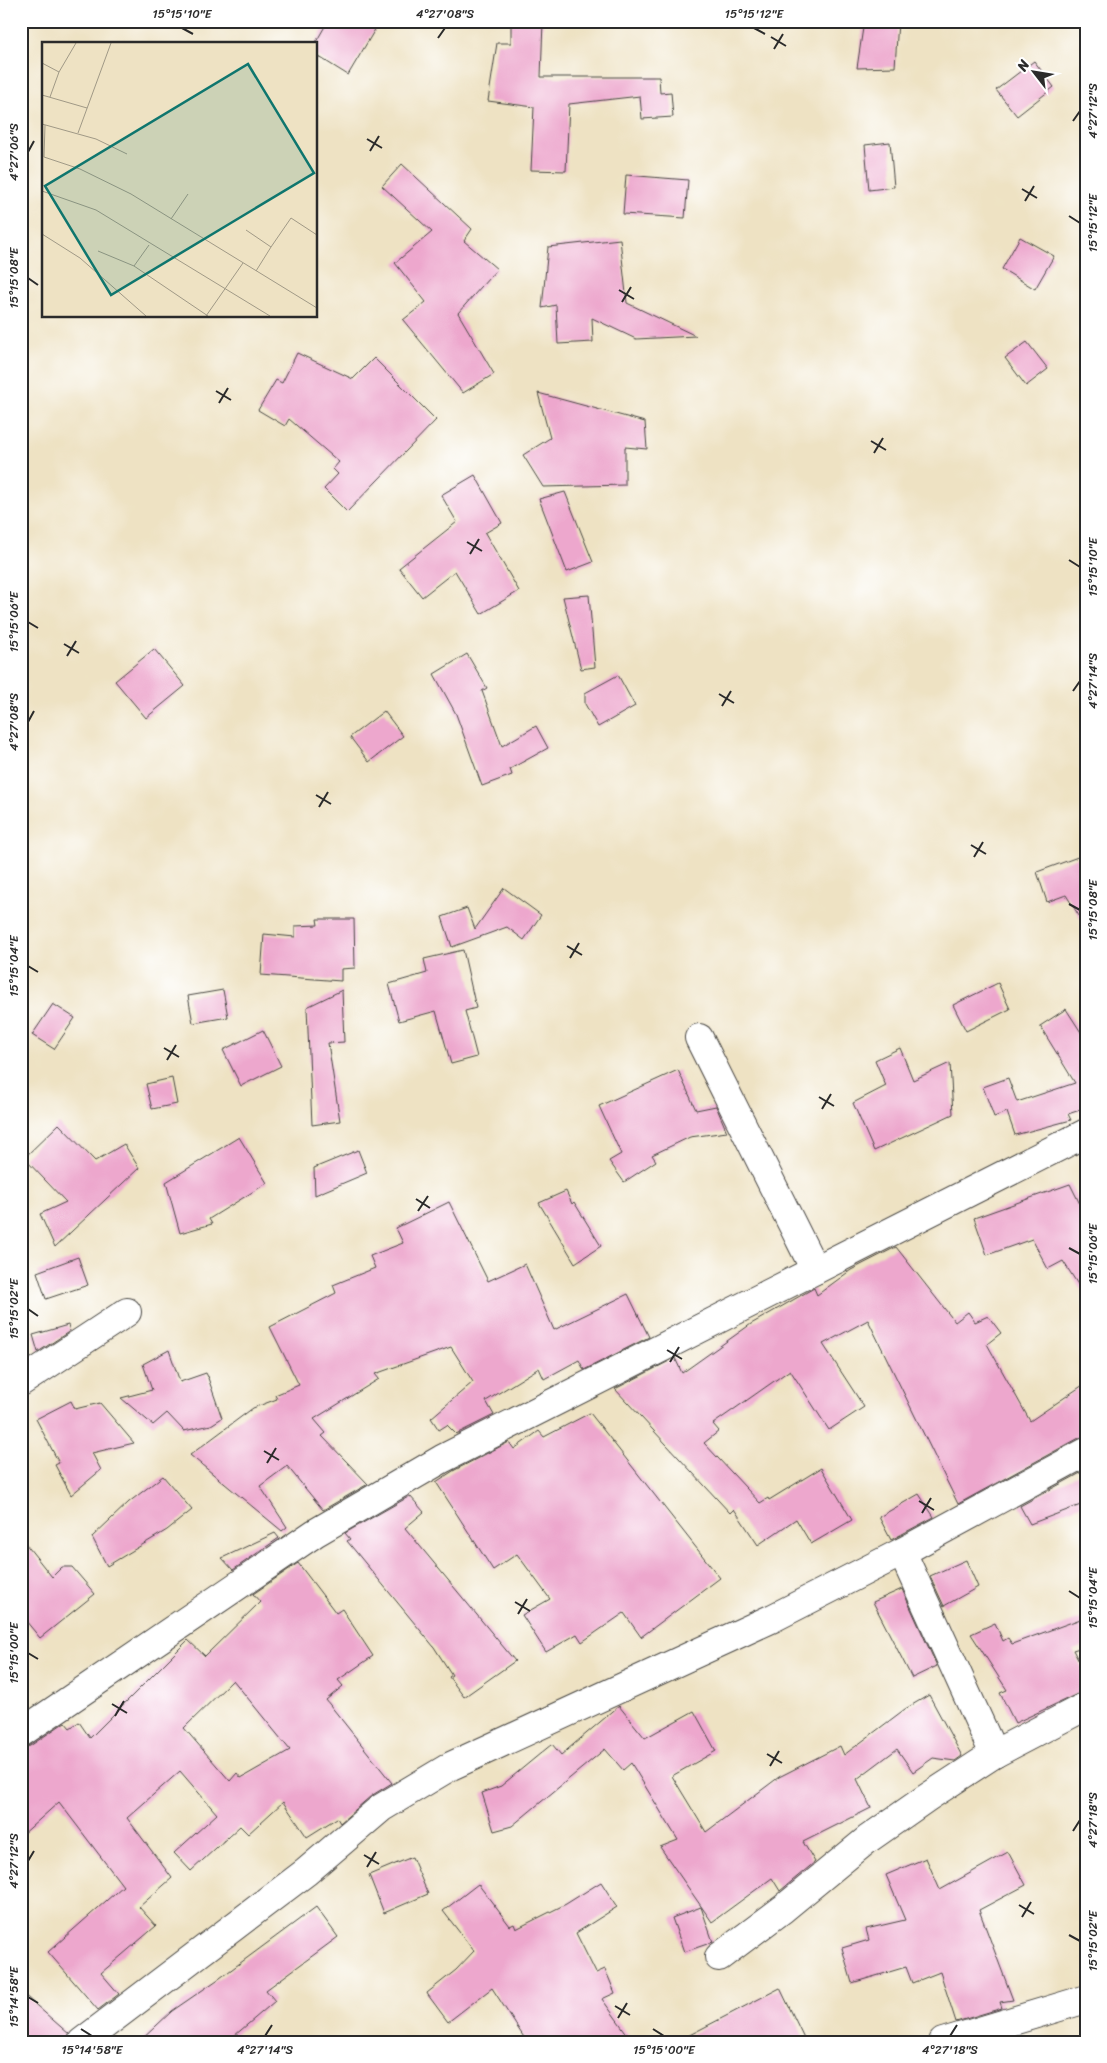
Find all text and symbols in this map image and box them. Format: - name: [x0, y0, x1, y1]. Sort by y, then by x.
- text: 15°15'10"E: [153, 3, 213, 25]
- text: 4°27'08"S: [416, 3, 475, 25]
- text: 15°15'12"E: [725, 3, 784, 25]
- inset map: [42, 42, 318, 318]
- north arrow: [1010, 48, 1060, 98]
- text: N: [1010, 55, 1037, 77]
- text: 4°27'12"S: [1082, 83, 1104, 139]
- text: 4°27'06"S: [3, 123, 25, 181]
- text: 15°15'12"E: [1082, 193, 1104, 252]
- text: 15°15'08"E: [3, 246, 25, 309]
- text: 15°15'10"E: [1082, 536, 1104, 596]
- text: 15°15'06"E: [3, 590, 25, 652]
- text: 4°27'14"S: [1082, 653, 1104, 709]
- text: 4°27'08"S: [3, 692, 25, 751]
- text: 15°15'08"E: [1082, 878, 1104, 941]
- text: 15°15'04"E: [3, 934, 25, 997]
- text: 15°15'06"E: [1082, 1222, 1104, 1284]
- text: 15°15'02"E: [3, 1277, 25, 1339]
- text: 15°15'04"E: [1082, 1566, 1104, 1629]
- text: 15°15'00"E: [3, 1621, 25, 1684]
- text: 4°27'18"S: [1082, 1792, 1104, 1848]
- text: 4°27'12"S: [3, 1833, 25, 1889]
- text: 15°15'02"E: [1082, 1909, 1104, 1971]
- text: 15°14'58"E: [3, 1965, 25, 2027]
- text: 15°14'58"E: [62, 2039, 124, 2061]
- text: 4°27'14"S: [237, 2039, 293, 2061]
- text: 15°15'00"E: [633, 2039, 696, 2061]
- text: 4°27'18"S: [922, 2039, 978, 2061]

